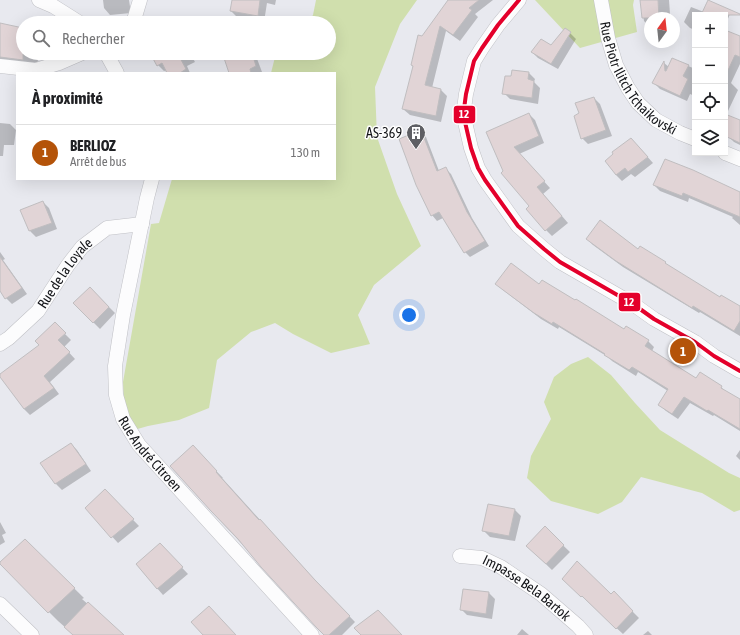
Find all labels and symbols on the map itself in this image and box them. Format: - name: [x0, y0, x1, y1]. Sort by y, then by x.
- north arrow: [644, 12, 680, 48]
- street label: Rue Piotr Ilitch Tchaikovski: [597, 20, 680, 138]
- line badge: 12: [453, 105, 476, 124]
- text: 12: [459, 108, 469, 120]
- building icon: AS-369: [405, 122, 427, 150]
- place label: AS-369: [366, 125, 402, 141]
- street label: Rue de la Loyale: [34, 234, 95, 311]
- line badge: 12: [618, 292, 641, 312]
- text: 12: [624, 296, 634, 308]
- your location: [399, 305, 419, 325]
- pin: 1: [670, 336, 696, 366]
- street label: Rue André Citroen: [115, 413, 185, 495]
- street label: Impasse Bela Bartok: [480, 552, 574, 624]

